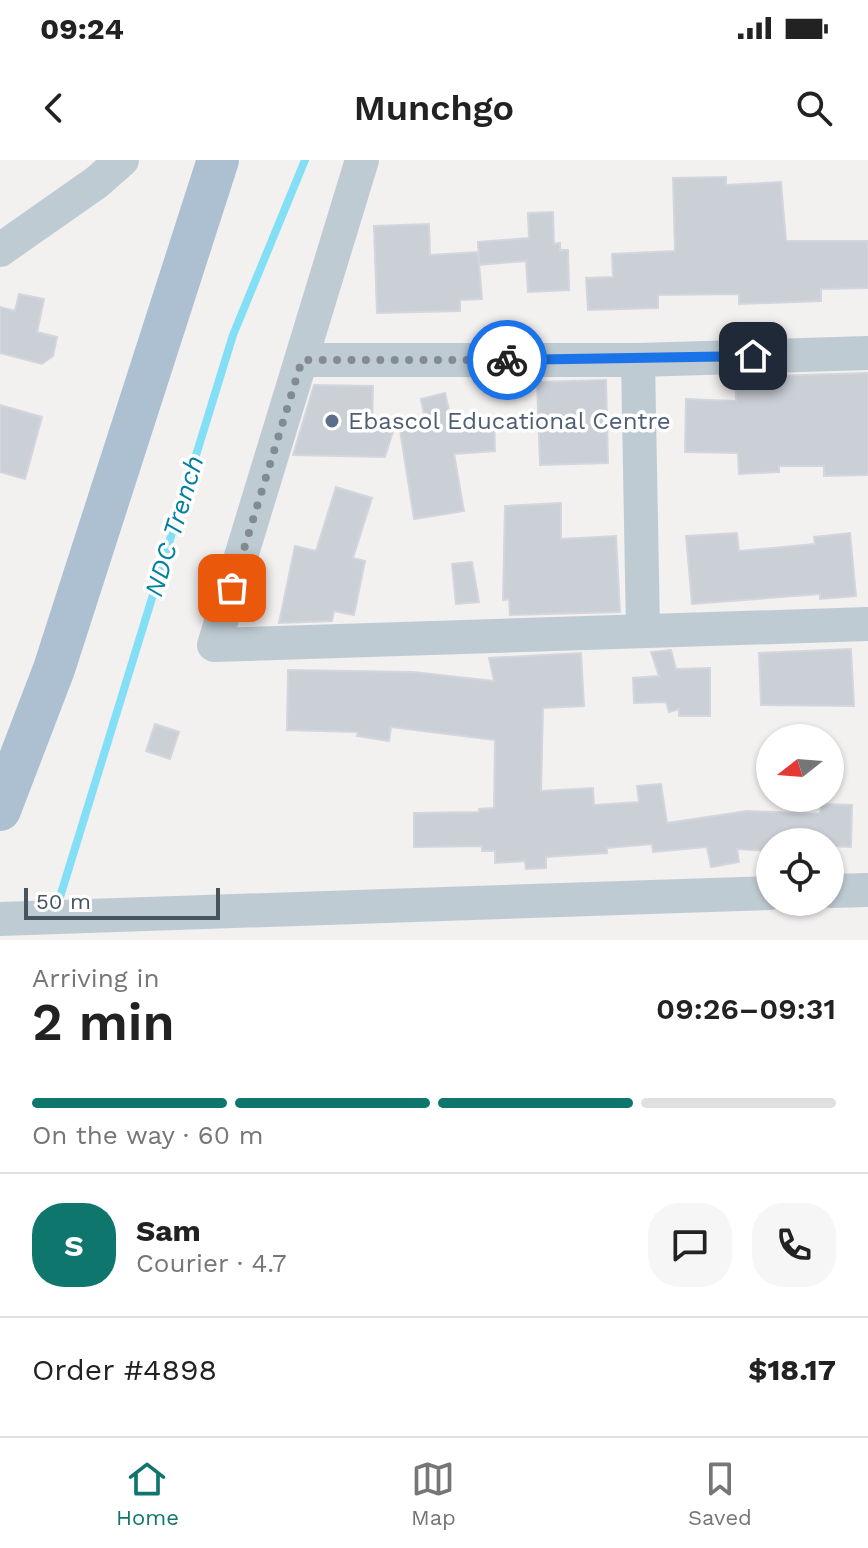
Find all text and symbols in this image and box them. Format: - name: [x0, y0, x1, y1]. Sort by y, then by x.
- text: 09:24: [40, 11, 124, 46]
- icon: back: [32, 86, 76, 130]
- icon: search: [792, 86, 836, 130]
- text: Munchgo: [354, 87, 514, 129]
- courier: [467, 320, 547, 400]
- pin: [719, 322, 787, 390]
- icon: home: [731, 334, 775, 378]
- icon: bike: [485, 338, 529, 382]
- place label: Ebascol Educational Centre: [348, 407, 671, 435]
- marker: Ebascol Educational Centre: [323, 412, 341, 430]
- water label: NDC Trench: [138, 452, 210, 600]
- pin: [198, 554, 266, 622]
- icon: bag: [210, 566, 254, 610]
- north arrow: [756, 724, 844, 812]
- map controls: [756, 724, 844, 916]
- button: locate: [756, 828, 844, 916]
- scale bar: [24, 884, 220, 920]
- text: 50 m: [36, 889, 91, 914]
- text: Arriving in: [32, 963, 160, 993]
- text: 09:26–09:31: [656, 991, 836, 1026]
- text: 2 min: [32, 992, 175, 1053]
- text: On the way · 60 m: [32, 1120, 263, 1150]
- button: chat: [648, 1203, 732, 1287]
- button: phone: [752, 1203, 836, 1287]
- text: Sam: [136, 1213, 201, 1248]
- text: S: [64, 1228, 84, 1263]
- text: Courier · 4.7: [136, 1248, 286, 1278]
- text: Order #4898: [32, 1352, 217, 1387]
- text: $18.17: [748, 1352, 836, 1387]
- tab: Home: [116, 1457, 179, 1530]
- tab: Map: [411, 1457, 456, 1530]
- tab: Saved: [688, 1457, 752, 1530]

